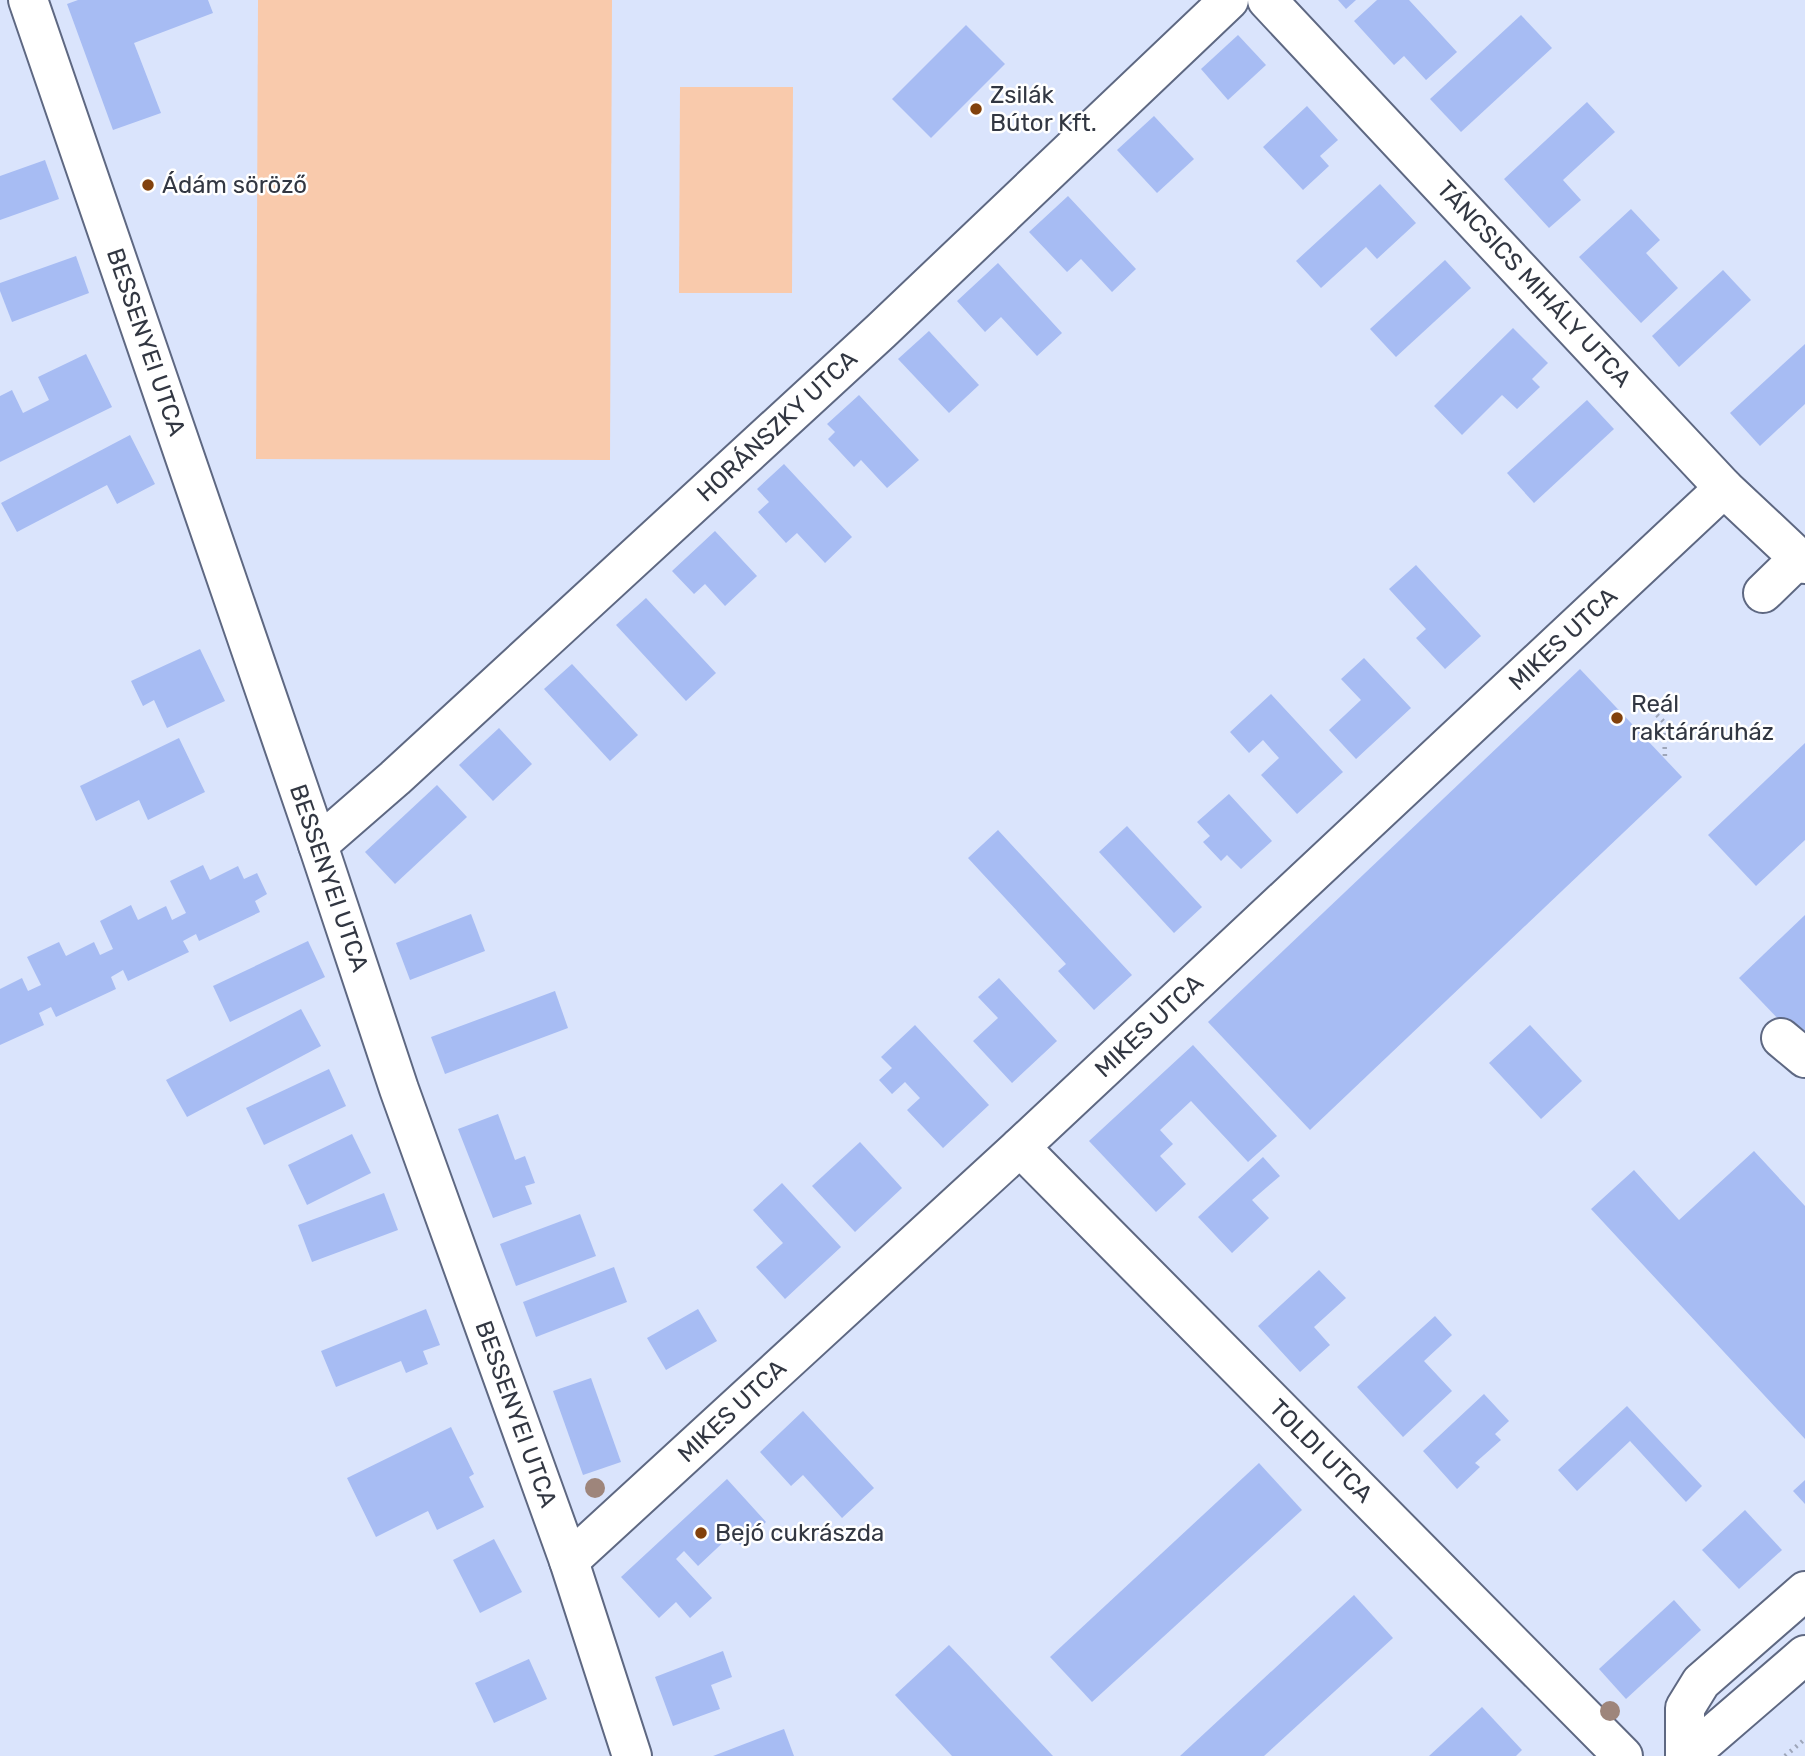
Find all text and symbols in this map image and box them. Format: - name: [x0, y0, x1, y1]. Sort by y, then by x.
- place label: Zsilák Bútor Kft.: [990, 81, 1097, 137]
- marker: Zsilák Bútor Kft.: [968, 101, 984, 117]
- place label: Ádám söröző: [162, 171, 307, 199]
- street label: TÁNCSICS MIHÁLY UTCA: [1431, 175, 1637, 393]
- marker: Ádám söröző: [140, 177, 156, 193]
- street label: BESSENYEI UTCA: [101, 245, 191, 439]
- street label: HORÁNSZKY UTCA: [691, 345, 863, 507]
- street label: MIKES UTCA: [1503, 582, 1623, 696]
- place label: Reál raktáráruház: [1631, 690, 1774, 746]
- marker: Reál raktáráruház: [1609, 710, 1625, 726]
- street label: BESSENYEI UTCA: [284, 781, 374, 975]
- street label: MIKES UTCA: [1089, 969, 1209, 1083]
- street label: BESSENYEI UTCA: [469, 1317, 563, 1511]
- street label: MIKES UTCA: [672, 1354, 792, 1468]
- street label: TOLDI UTCA: [1264, 1394, 1378, 1508]
- place label: Bejó cukrászda: [715, 1519, 884, 1547]
- marker: Bejó cukrászda: [693, 1525, 709, 1541]

